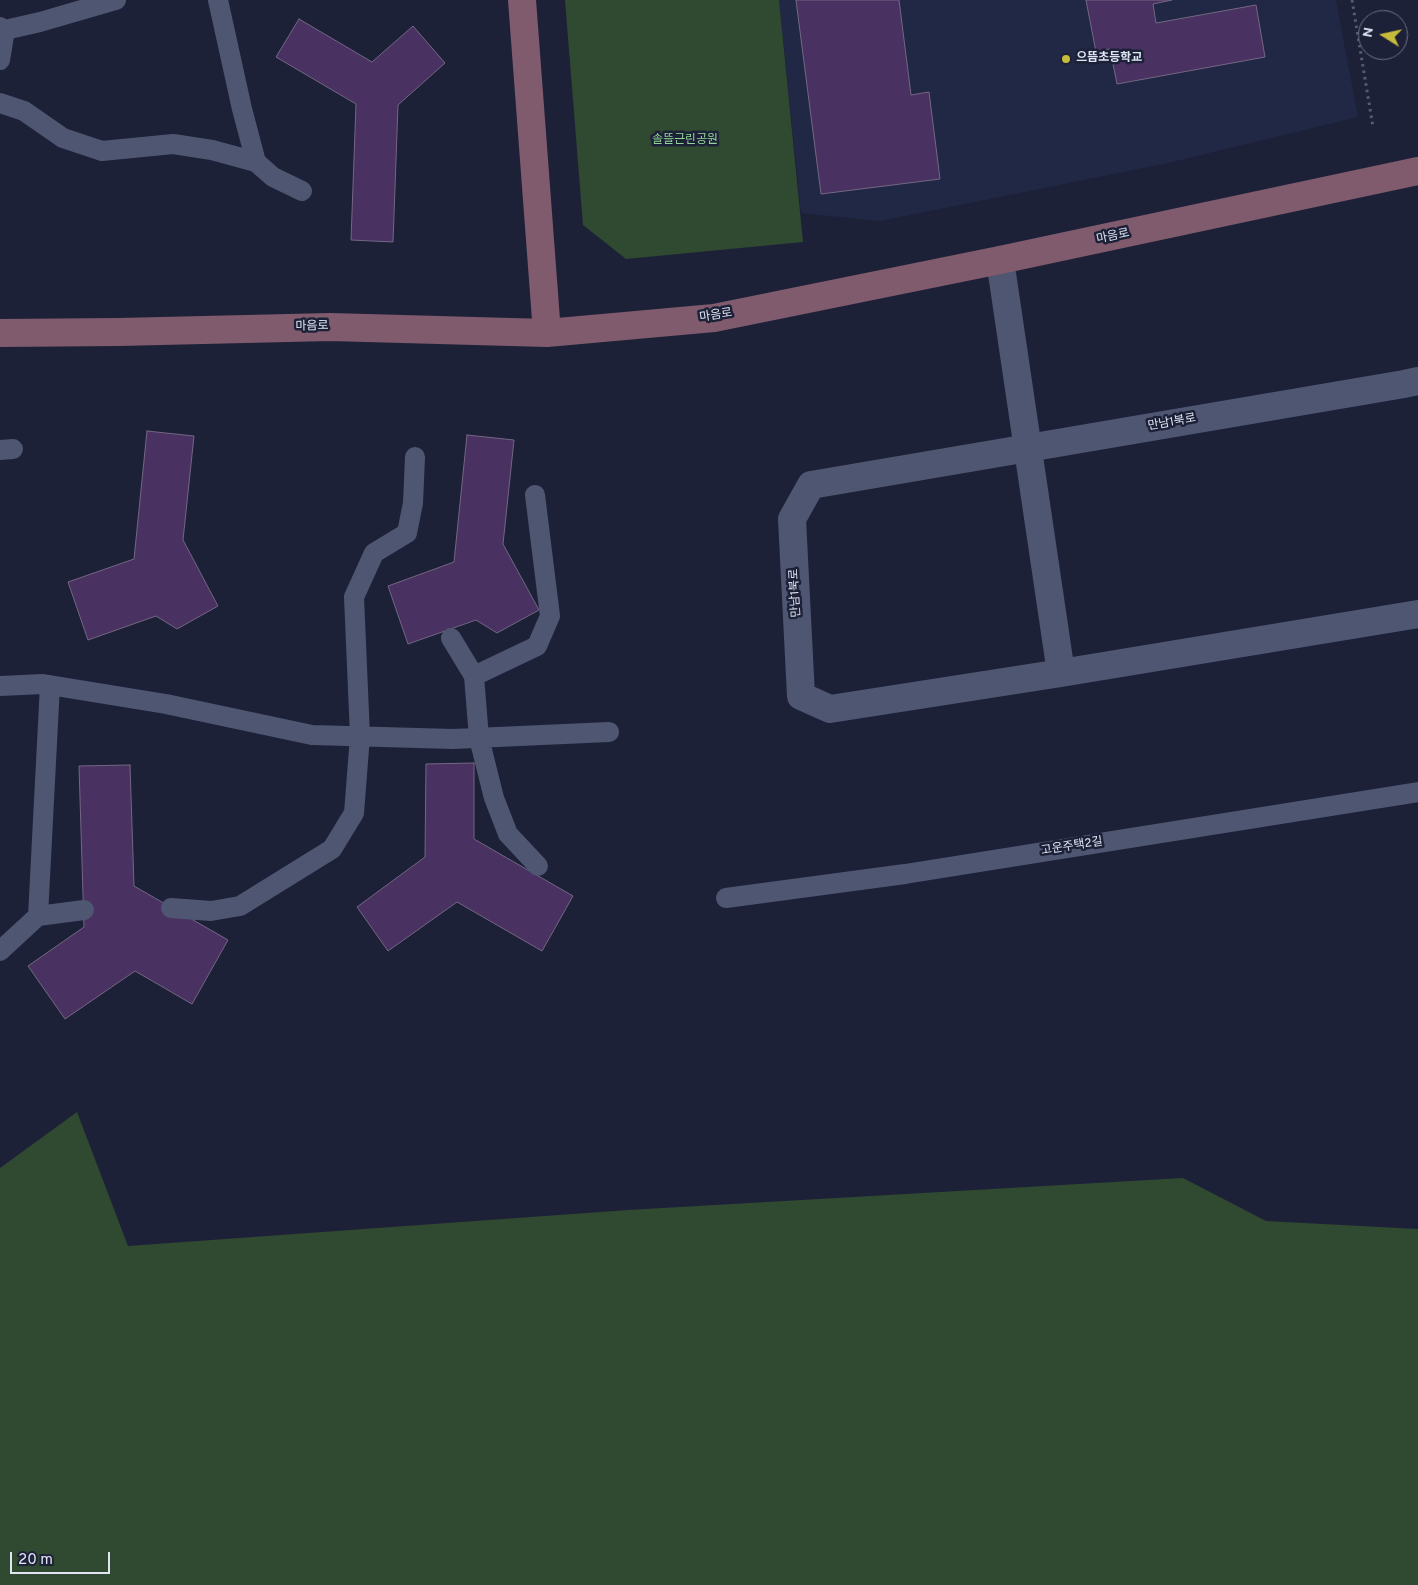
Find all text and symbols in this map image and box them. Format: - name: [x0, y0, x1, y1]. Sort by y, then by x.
- north arrow: [1358, 10, 1408, 60]
- text: N: [1359, 26, 1378, 39]
- place label: 으뜸초등학교: [1076, 52, 1142, 66]
- marker: 으뜸초등학교: [1060, 53, 1072, 65]
- park label: 솔뜰근린공원: [652, 134, 718, 148]
- street label: 마음로: [1095, 227, 1131, 247]
- street label: 마음로: [699, 306, 733, 326]
- street label: 마음로: [295, 320, 329, 334]
- street label: 만남1북로: [1147, 412, 1197, 434]
- street label: 만남1북로: [788, 568, 804, 618]
- street label: 고운주택2길: [1040, 835, 1104, 859]
- scale bar: [12, 1542, 112, 1574]
- text: 20 m: [18, 1551, 53, 1570]

